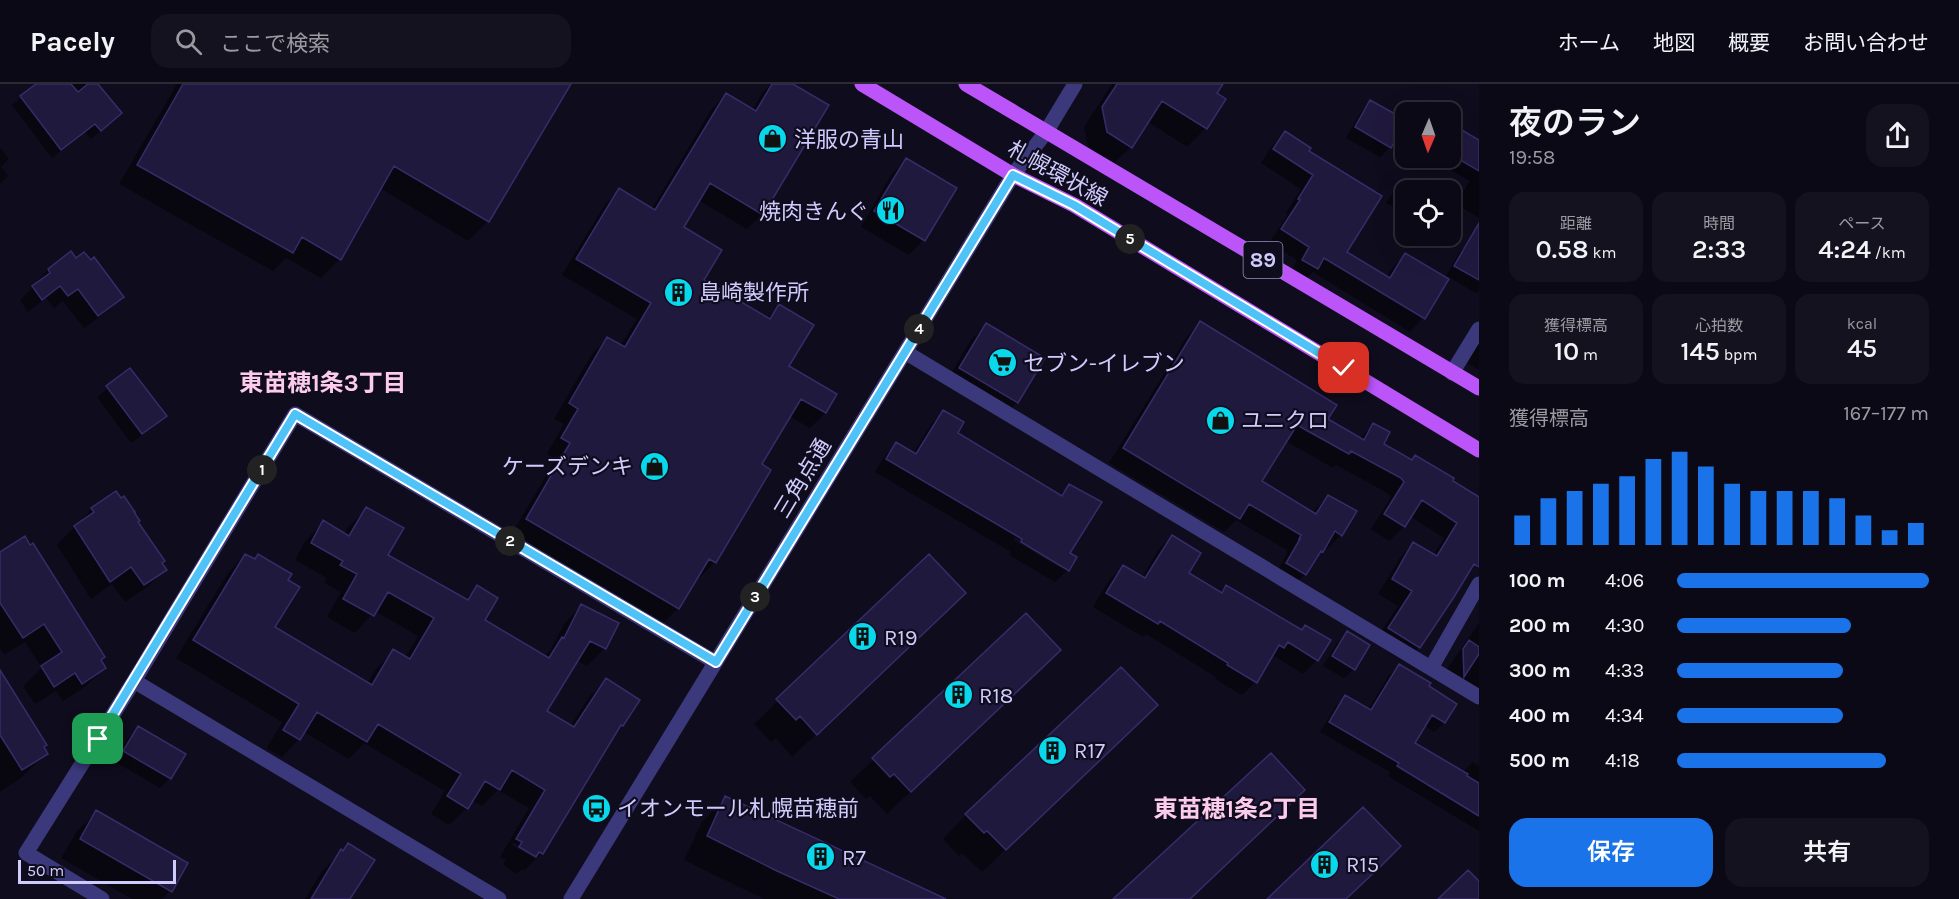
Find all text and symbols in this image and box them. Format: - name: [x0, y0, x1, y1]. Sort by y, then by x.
- search box: [151, 14, 571, 68]
- text: Pacely: [30, 25, 115, 58]
- icon: search: [172, 25, 205, 58]
- text: ここで検索: [220, 31, 330, 57]
- text: ホーム: [1558, 31, 1620, 55]
- text: 地図: [1653, 31, 1695, 55]
- text: 概要: [1728, 31, 1770, 55]
- text: お問い合わせ: [1803, 31, 1929, 55]
- north arrow: [1395, 102, 1461, 168]
- map controls: [1395, 102, 1461, 246]
- text: 夜のラン: [1509, 104, 1641, 142]
- button: share: [1866, 104, 1929, 167]
- shop icon: 洋服の青山: [757, 123, 789, 155]
- place label: 洋服の青山: [794, 127, 904, 153]
- street label: 札幌環状線: [1003, 136, 1112, 212]
- text: 19:58: [1509, 146, 1555, 169]
- button: locate: [1395, 180, 1461, 246]
- restaurant icon: 焼肉きんぐ: [874, 195, 906, 227]
- place label: 焼肉きんぐ: [759, 199, 869, 225]
- text: 距離: [1560, 214, 1592, 233]
- text: 時間: [1703, 214, 1735, 233]
- text: ペース: [1838, 214, 1886, 233]
- pin: 5: [1115, 224, 1145, 254]
- text: 5: [1125, 229, 1135, 248]
- text: 0.58: [1536, 234, 1589, 265]
- text: 2:33: [1692, 234, 1746, 265]
- text: 4:24: [1818, 234, 1871, 265]
- road number: 89: [1244, 242, 1282, 278]
- text: km: [1589, 243, 1616, 262]
- text: /km: [1871, 243, 1906, 262]
- building icon: 島崎製作所: [662, 276, 694, 308]
- place label: 島崎製作所: [699, 280, 809, 306]
- pin: 4: [904, 314, 934, 344]
- text: kcal: [1847, 314, 1877, 333]
- text: 獲得標高: [1544, 316, 1608, 335]
- text: 心拍数: [1695, 316, 1743, 335]
- text: 4: [914, 319, 924, 338]
- text: 45: [1847, 333, 1877, 364]
- text: 10: [1554, 336, 1579, 367]
- text: 145: [1681, 336, 1720, 367]
- pin: [1318, 342, 1369, 393]
- text: m: [1579, 345, 1598, 364]
- text: bpm: [1720, 345, 1757, 364]
- supermarket icon: セブン-イレブン: [986, 347, 1018, 379]
- place label: セブン-イレブン: [1023, 351, 1185, 377]
- icon: check: [1327, 351, 1360, 384]
- district label: 東苗穂1条3丁目: [239, 369, 407, 397]
- text: 167–177 m: [1843, 402, 1929, 425]
- shop icon: ユニクロ: [1204, 404, 1236, 436]
- text: 獲得標高: [1509, 407, 1589, 430]
- place label: ユニクロ: [1241, 408, 1329, 434]
- street label: 三角点通: [769, 434, 837, 523]
- shop icon: ケーズデンキ: [638, 450, 670, 482]
- place label: ケーズデンキ: [502, 454, 633, 480]
- pin: 1: [247, 455, 277, 485]
- text: 1: [259, 460, 265, 479]
- pin: 2: [495, 526, 525, 556]
- text: 2: [505, 531, 515, 550]
- text: 100 m: [1509, 569, 1565, 592]
- text: 4:06: [1605, 569, 1644, 592]
- pin: 3: [740, 582, 770, 612]
- text: 3: [750, 587, 760, 606]
- text: 200 m: [1509, 614, 1570, 637]
- text: 4:30: [1605, 614, 1644, 637]
- building icon: R19: [847, 621, 879, 653]
- place label: R19: [884, 625, 918, 651]
- text: 300 m: [1509, 659, 1571, 682]
- text: 4:33: [1605, 659, 1644, 682]
- building icon: R18: [942, 679, 974, 711]
- place label: R18: [979, 683, 1013, 709]
- text: 400 m: [1509, 704, 1570, 727]
- text: 4:34: [1605, 704, 1644, 727]
- pin: [72, 713, 123, 764]
- icon: arrive: [81, 722, 114, 755]
- building icon: R17: [1037, 734, 1069, 766]
- place label: R17: [1074, 738, 1105, 764]
- text: 500 m: [1509, 749, 1570, 772]
- text: 4:18: [1605, 749, 1640, 772]
- bus stop icon: イオンモール札幌苗穂前: [580, 792, 612, 824]
- district label: 東苗穂1条2丁目: [1153, 795, 1321, 823]
- place label: イオンモール札幌苗穂前: [617, 796, 859, 822]
- button: 保存: [1509, 818, 1713, 887]
- button: 共有: [1725, 818, 1929, 887]
- building icon: R7: [805, 841, 837, 873]
- place label: R7: [842, 845, 866, 871]
- building icon: R15: [1309, 848, 1341, 880]
- place label: R15: [1346, 852, 1379, 878]
- scale bar: [18, 857, 176, 884]
- text: 50 m: [27, 861, 64, 880]

